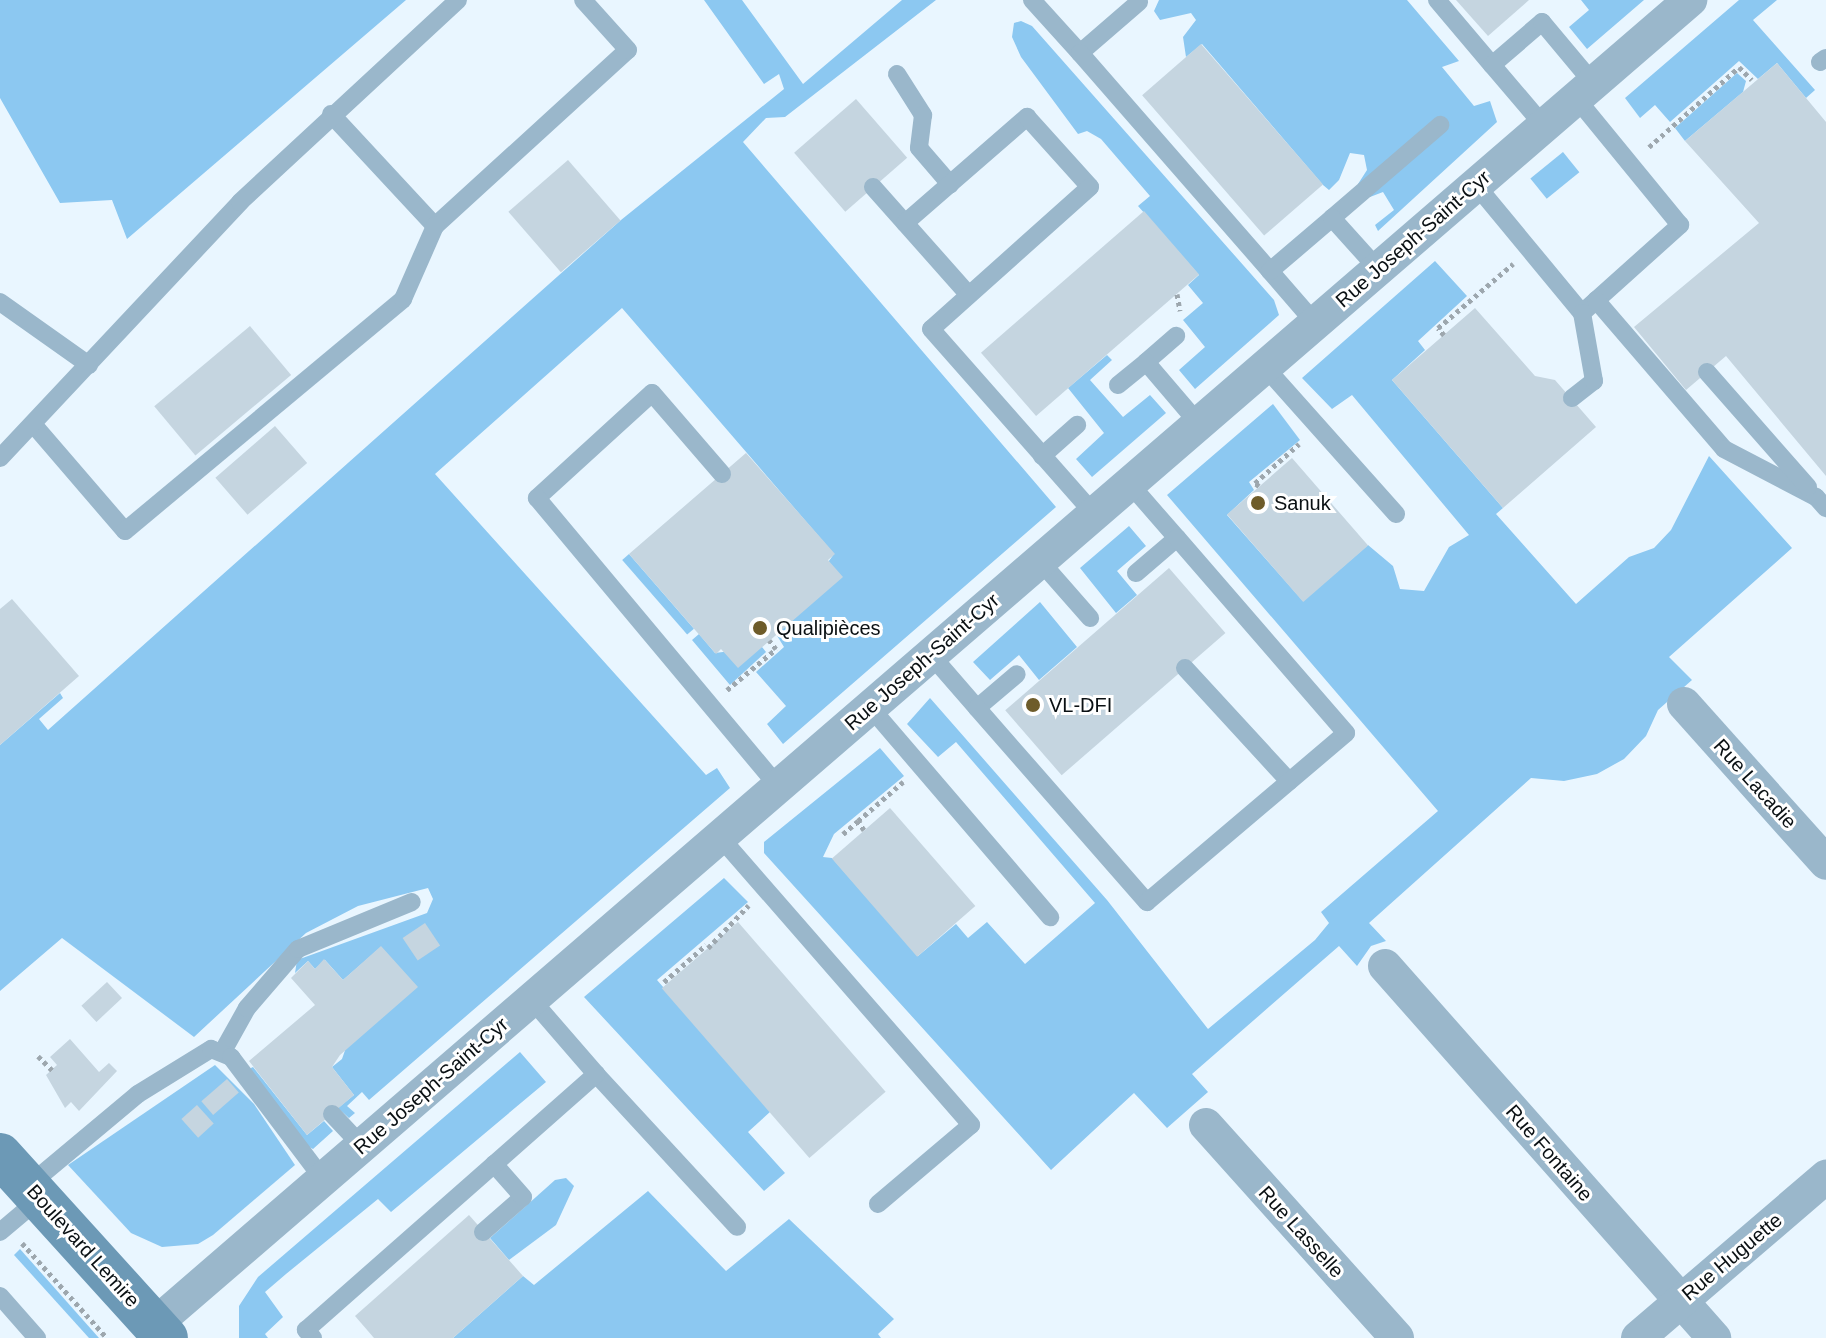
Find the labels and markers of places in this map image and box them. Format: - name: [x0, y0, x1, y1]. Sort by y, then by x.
- place label: Sanuk: [1274, 491, 1331, 515]
- marker: Sanuk: [1249, 494, 1267, 512]
- place label: Qualipièces: [776, 616, 881, 640]
- marker: Qualipièces: [751, 619, 769, 637]
- place label: VL-DFI: [1049, 693, 1112, 717]
- marker: VL-DFI: [1024, 696, 1042, 714]

